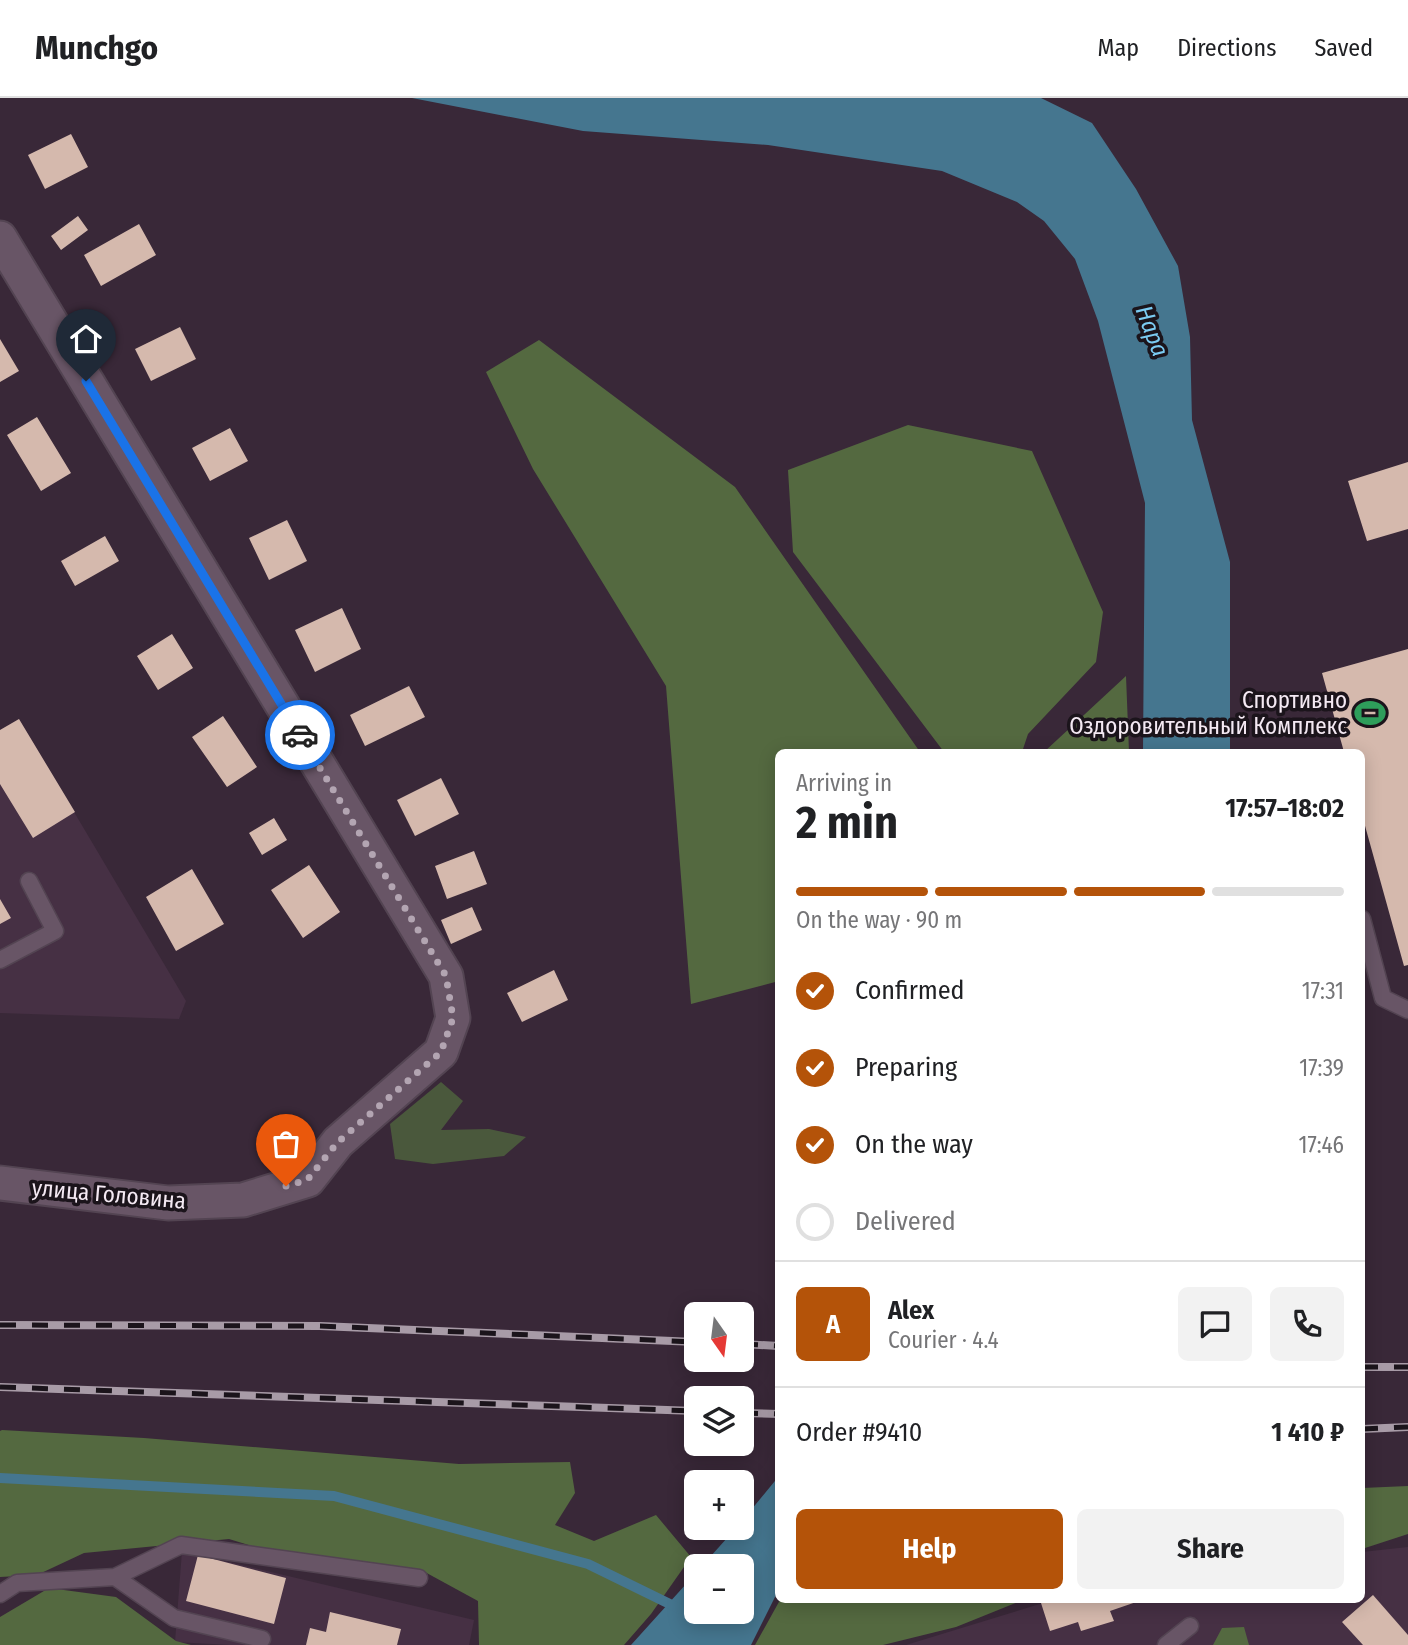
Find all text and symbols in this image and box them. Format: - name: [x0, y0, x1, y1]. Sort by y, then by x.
- text: Munchgo: [35, 28, 158, 68]
- text: Map: [1098, 34, 1139, 62]
- text: Directions: [1177, 34, 1276, 62]
- text: Saved: [1314, 34, 1373, 62]
- water label: Нара: [1130, 302, 1174, 360]
- pin: [56, 309, 116, 381]
- icon: home: [67, 320, 105, 358]
- place label: Спортивно Оздоровительный Комплекс: [1069, 686, 1347, 740]
- sports icon: Спортивно Оздоровительный Комплекс: [1353, 696, 1387, 730]
- courier: [265, 700, 335, 770]
- icon: car: [281, 716, 319, 754]
- text: Arriving in: [796, 769, 892, 797]
- text: 17:57–18:02: [1225, 793, 1344, 824]
- text: 2 min: [796, 795, 898, 850]
- text: On the way · 90 m: [796, 906, 962, 934]
- icon: check: [796, 972, 834, 1010]
- text: Confirmed: [855, 975, 965, 1006]
- text: 17:31: [1302, 977, 1344, 1005]
- icon: check: [796, 1049, 834, 1087]
- text: Preparing: [855, 1052, 957, 1083]
- text: 17:39: [1299, 1054, 1344, 1082]
- pin: [256, 1114, 316, 1186]
- icon: bag: [267, 1125, 305, 1163]
- icon: check: [796, 1126, 834, 1164]
- text: On the way: [855, 1129, 973, 1160]
- text: 17:46: [1298, 1131, 1344, 1159]
- street label: улица Головина: [31, 1173, 187, 1215]
- text: Delivered: [855, 1206, 956, 1237]
- button: chat: [1178, 1287, 1252, 1361]
- button: phone: [1270, 1287, 1344, 1361]
- text: Alex: [888, 1295, 934, 1326]
- north arrow: [684, 1302, 754, 1372]
- map controls: [684, 1302, 754, 1624]
- text: A: [826, 1309, 840, 1340]
- text: Courier · 4.4: [888, 1326, 999, 1354]
- button: layers: [684, 1386, 754, 1456]
- text: Order #9410: [796, 1417, 922, 1448]
- text: 1 410 ₽: [1271, 1417, 1344, 1448]
- button: +: [684, 1470, 754, 1540]
- button: Help: [796, 1509, 1063, 1589]
- button: Share: [1077, 1509, 1344, 1589]
- button: −: [684, 1554, 754, 1624]

